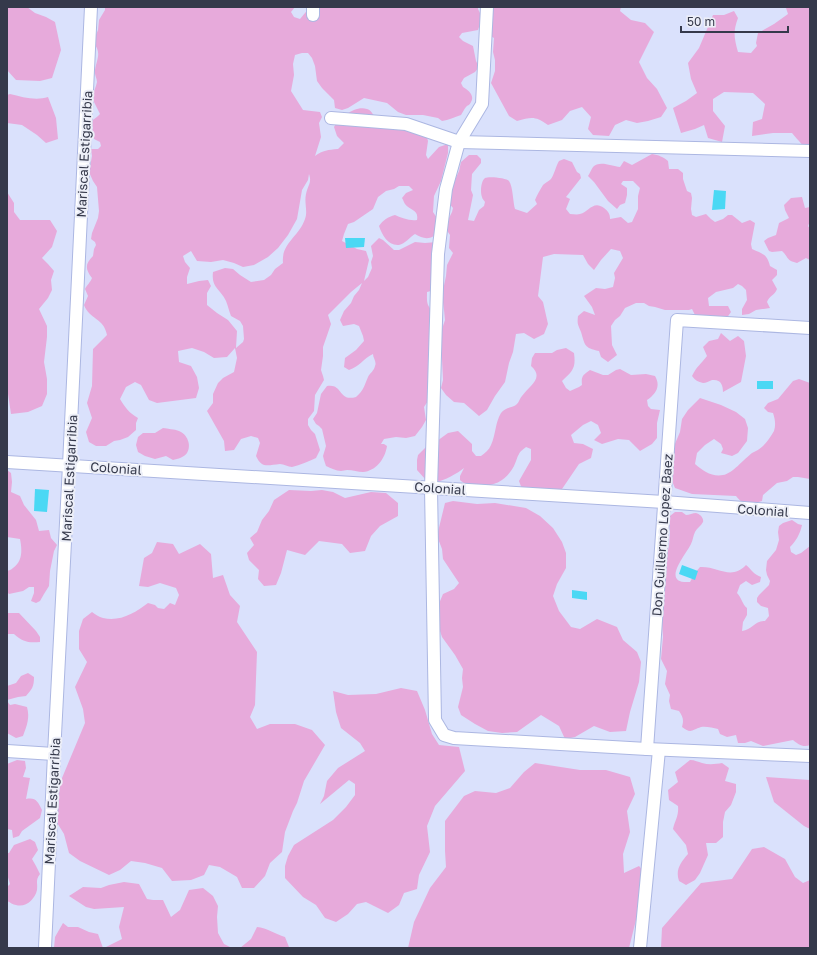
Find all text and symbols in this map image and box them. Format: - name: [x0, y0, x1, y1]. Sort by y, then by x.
- scale bar: [681, 8, 788, 34]
- text: 50 m: [687, 14, 715, 29]
- street label: Mariscal Estigarribia: [73, 90, 95, 218]
- street label: Mariscal Estigarribia: [58, 414, 80, 542]
- street label: Don Guillermo Lopez Baez: [648, 453, 676, 617]
- street label: Colonial: [90, 458, 142, 478]
- street label: Colonial: [414, 478, 466, 498]
- street label: Colonial: [737, 500, 789, 520]
- street label: Mariscal Estigarribia: [41, 737, 63, 865]

